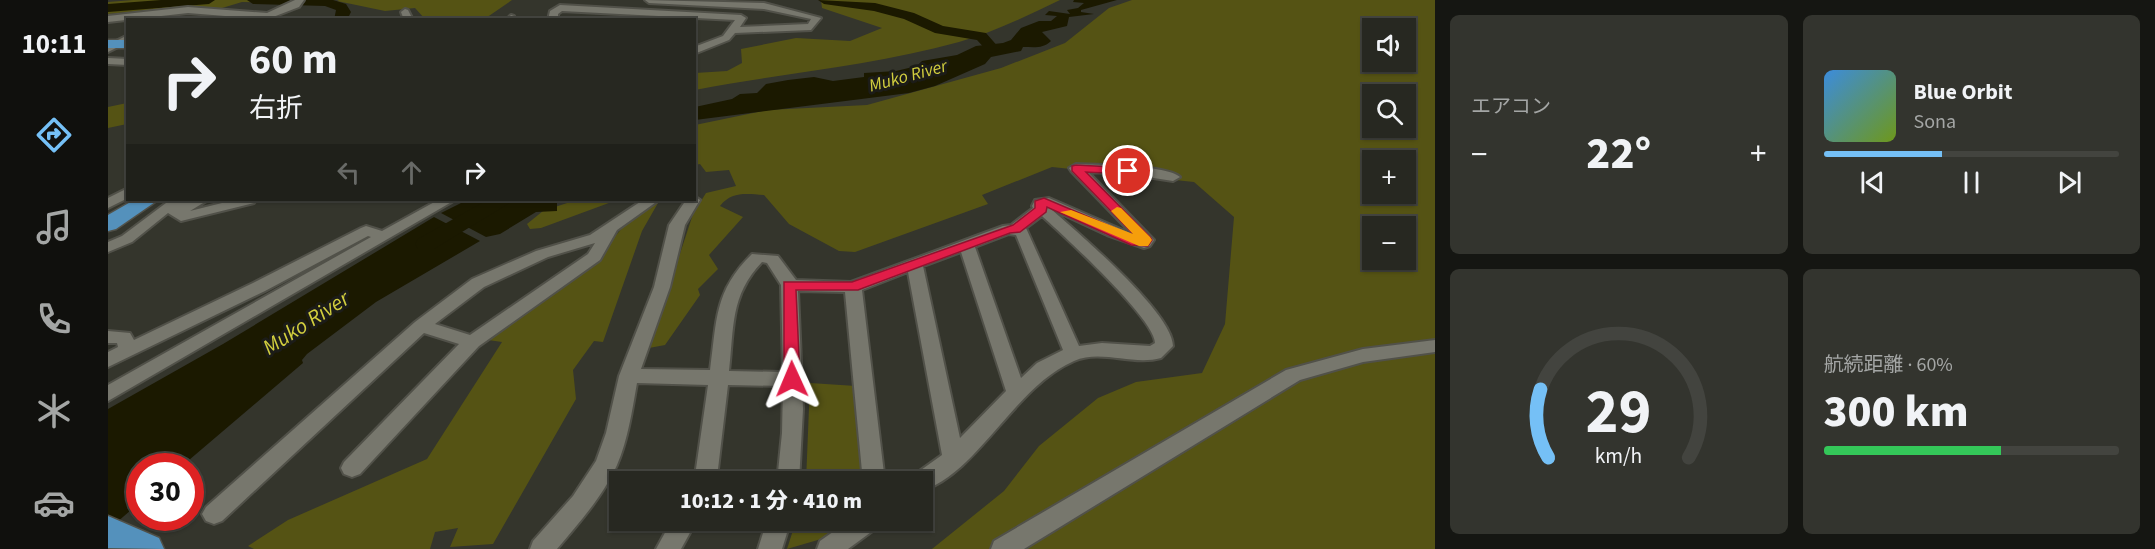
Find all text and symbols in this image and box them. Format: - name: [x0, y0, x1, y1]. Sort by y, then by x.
- map controls: [1362, 18, 1416, 270]
- button: sound: [1362, 18, 1416, 72]
- text: 10:11: [21, 25, 87, 64]
- text: 60 m: [249, 30, 338, 90]
- icon: right: [150, 42, 228, 120]
- water label: Muko River: [866, 53, 951, 98]
- text: Blue Orbit: [1914, 76, 2012, 108]
- button: search: [1362, 84, 1416, 138]
- text: 右折: [249, 89, 303, 128]
- text: エアコン: [1471, 93, 1551, 121]
- text: Sona: [1914, 108, 1956, 136]
- icon: directions: [33, 114, 75, 156]
- text: 22°: [1586, 122, 1651, 186]
- text: −: [1471, 131, 1487, 178]
- text: +: [1750, 131, 1766, 178]
- pin: [1102, 145, 1153, 196]
- button: +: [1362, 150, 1416, 204]
- icon: arrive: [1111, 154, 1144, 187]
- icon: left: [332, 156, 365, 189]
- icon: ahead: [395, 156, 428, 189]
- icon: right: [458, 156, 491, 189]
- icon: previous: [1856, 166, 1889, 199]
- icon: pause: [1955, 166, 1988, 199]
- icon: next: [2053, 166, 2086, 199]
- icon: music: [33, 206, 75, 248]
- button: −: [1362, 216, 1416, 270]
- water label: Muko River: [256, 282, 357, 363]
- icon: phone: [33, 298, 75, 340]
- position arrow: [760, 347, 824, 411]
- text: 航続距離 · 60%: [1824, 351, 1953, 379]
- text: 29: [1586, 368, 1652, 457]
- text: 300 km: [1824, 380, 1969, 444]
- icon: climate: [33, 390, 75, 432]
- text: km/h: [1595, 442, 1643, 473]
- speed limit sign: 30: [126, 453, 204, 531]
- icon: car: [33, 482, 75, 524]
- text: 10:12 · 1 分 · 410 m: [680, 485, 862, 517]

